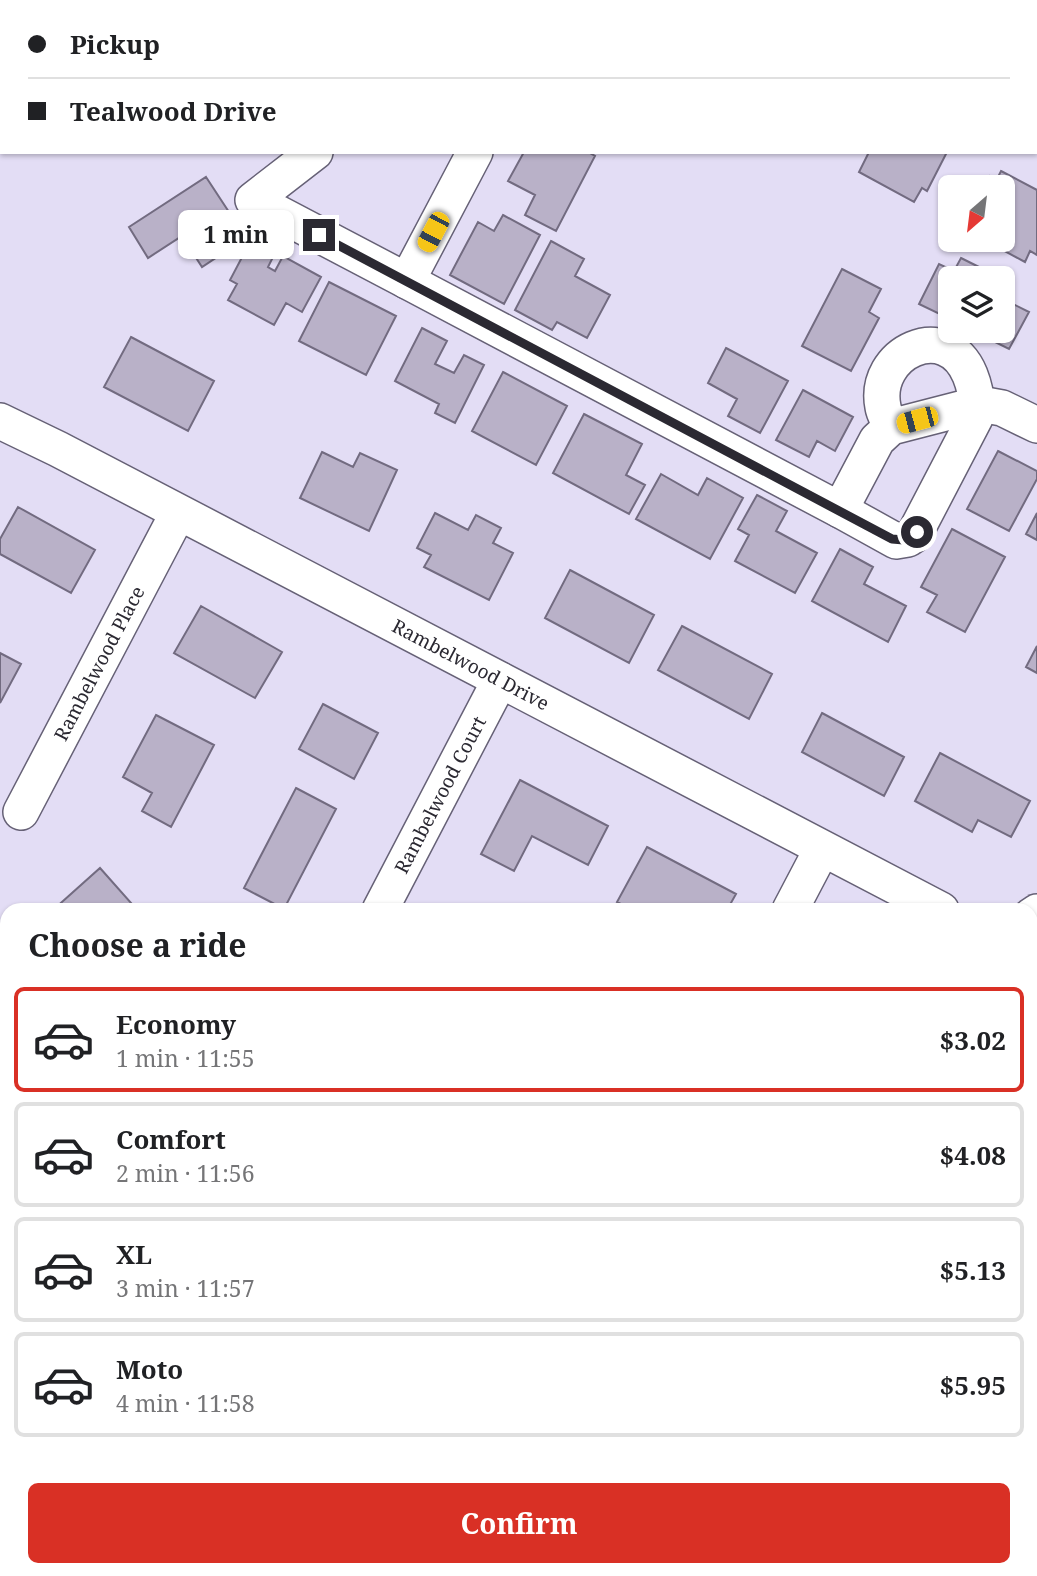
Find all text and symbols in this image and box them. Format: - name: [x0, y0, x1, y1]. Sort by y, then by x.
- text: Pickup: [70, 26, 160, 62]
- text: Tealwood Drive: [70, 93, 277, 129]
- north arrow: [938, 175, 1015, 252]
- map controls: [938, 175, 1015, 343]
- car: [414, 209, 453, 255]
- callout: 1 min: [179, 210, 294, 260]
- text: 1 min: [203, 218, 269, 250]
- route end: [303, 219, 335, 251]
- button: layers: [938, 266, 1015, 343]
- car: [894, 404, 941, 436]
- route start: [901, 516, 933, 548]
- street label: Rambelwood Place: [48, 581, 150, 745]
- street label: Rambelwood Drive: [388, 613, 554, 716]
- street label: Rambelwood Court: [388, 711, 492, 878]
- text: Choose a ride: [28, 923, 247, 966]
- text: Economy: [116, 1006, 236, 1042]
- icon: car: [32, 1008, 95, 1071]
- text: $3.02: [940, 1022, 1006, 1058]
- text: 1 min · 11:55: [116, 1042, 254, 1074]
- text: Comfort: [116, 1121, 226, 1157]
- icon: car: [32, 1123, 95, 1186]
- text: $4.08: [940, 1137, 1006, 1173]
- text: 2 min · 11:56: [116, 1157, 254, 1189]
- text: XL: [116, 1236, 152, 1272]
- icon: car: [32, 1238, 95, 1301]
- text: $5.13: [940, 1252, 1006, 1288]
- text: 3 min · 11:57: [116, 1272, 254, 1304]
- text: Moto: [116, 1351, 183, 1387]
- icon: car: [32, 1353, 95, 1416]
- text: $5.95: [940, 1367, 1006, 1403]
- text: 4 min · 11:58: [116, 1387, 254, 1419]
- button: Confirm: [28, 1483, 1010, 1563]

